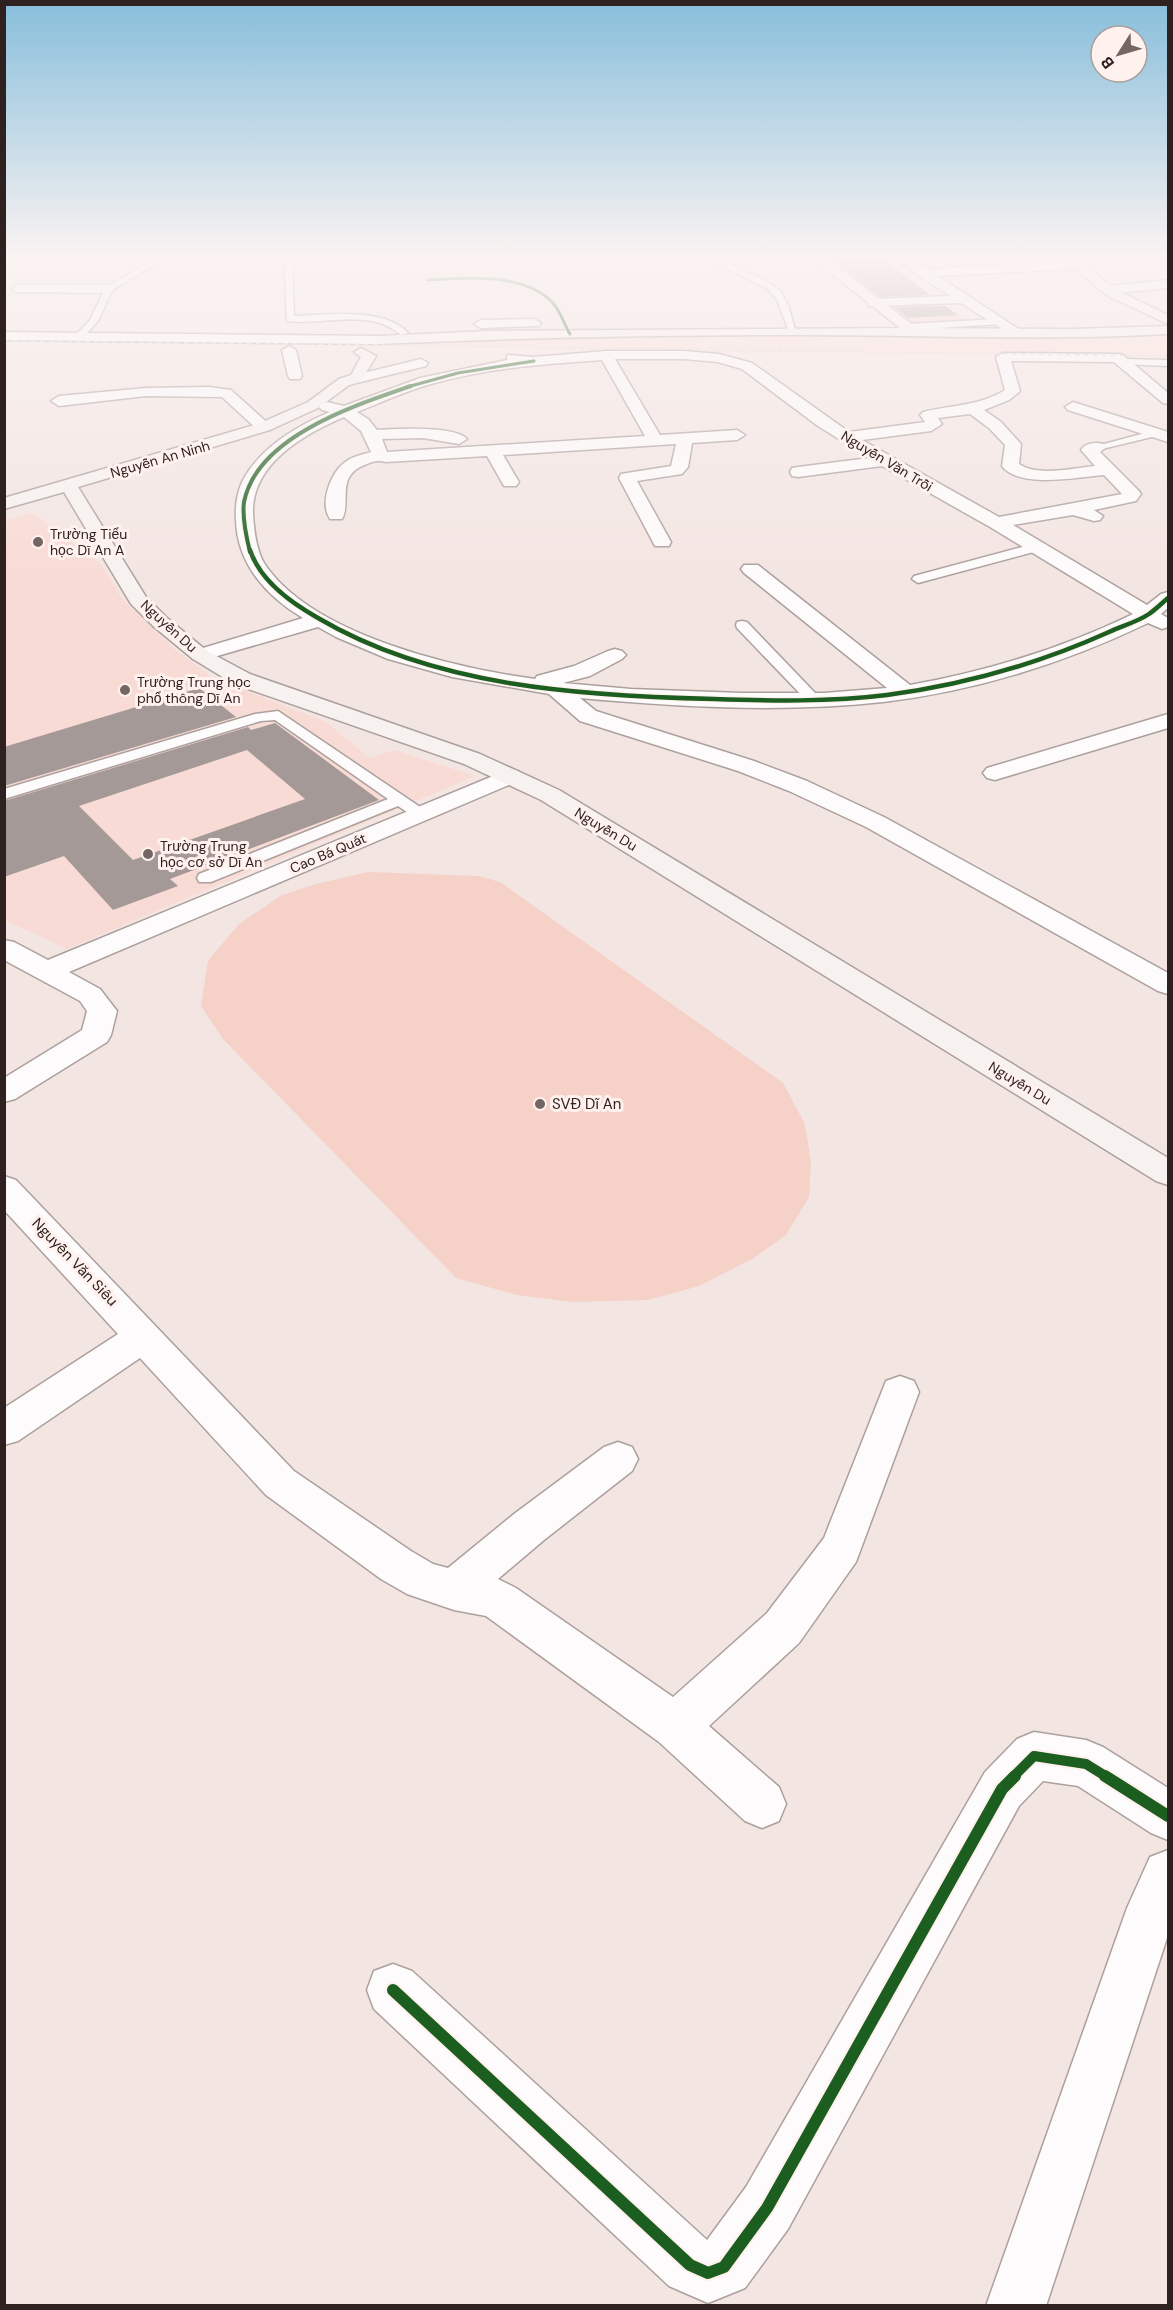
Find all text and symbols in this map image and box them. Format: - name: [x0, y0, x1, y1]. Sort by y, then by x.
- north arrow: [1089, 24, 1149, 84]
- text: B: [1096, 52, 1119, 73]
- street label: Nguyễn Văn Trỗi: [838, 427, 936, 495]
- street label: Nguyễn An Ninh: [108, 436, 212, 482]
- place label: Trường Tiểu học Dĩ An A: [50, 525, 127, 559]
- marker: Trường Tiểu học Dĩ An A: [31, 535, 45, 549]
- street label: Nguyễn Du: [137, 596, 201, 656]
- place label: Trường Trung học phổ thông Dĩ An: [137, 673, 251, 707]
- marker: Trường Trung học phổ thông Dĩ An: [118, 683, 132, 697]
- street label: Nguyễn Du: [571, 803, 641, 855]
- street label: Cao Bá Quát: [287, 829, 369, 877]
- place label: Trường Trung học cơ sở Dĩ An: [160, 837, 262, 871]
- marker: Trường Trung học cơ sở Dĩ An: [141, 847, 155, 861]
- street label: Nguyễn Du: [985, 1057, 1055, 1109]
- place label: SVĐ Dĩ An: [552, 1094, 621, 1114]
- marker: SVĐ Dĩ An: [533, 1097, 547, 1111]
- street label: Nguyễn Văn Siêu: [28, 1214, 122, 1310]

